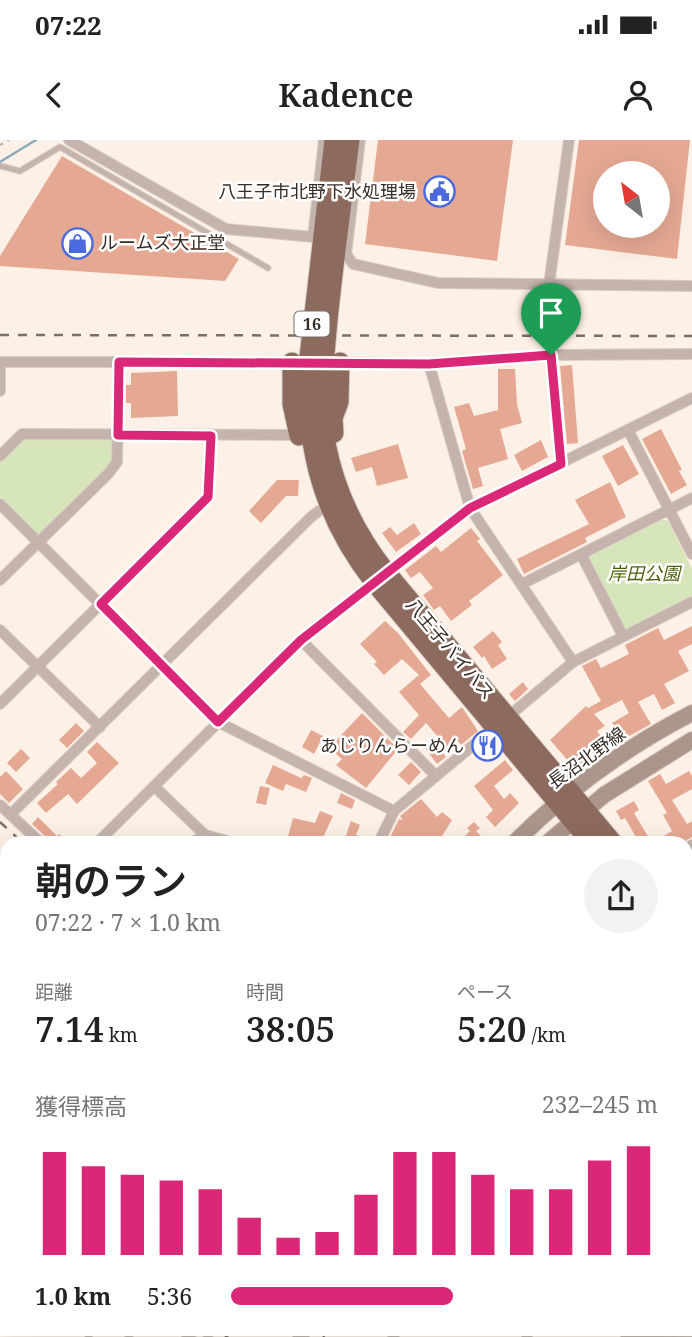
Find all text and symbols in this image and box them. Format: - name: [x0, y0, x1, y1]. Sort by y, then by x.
- text: 07:22: [35, 7, 102, 43]
- text: Kadence: [278, 73, 414, 116]
- icon: back: [35, 76, 73, 114]
- icon: person: [619, 76, 657, 114]
- north arrow: [593, 161, 670, 238]
- map controls: [593, 161, 670, 238]
- public building icon: 八王子市北野下水処理場: [422, 175, 456, 209]
- place label: 八王子市北野下水処理場: [218, 179, 416, 203]
- shop icon: ルームズ大正堂: [60, 226, 94, 260]
- place label: ルームズ大正堂: [100, 230, 225, 254]
- pin: [521, 283, 581, 355]
- icon: arrive: [532, 294, 570, 332]
- road number: 16: [294, 312, 330, 336]
- park label: 岸田公園: [608, 561, 683, 585]
- street label: 八王子バイパス: [401, 593, 500, 704]
- street label: 長沼北野線: [543, 721, 630, 793]
- restaurant icon: あじりんらーめん: [470, 729, 504, 763]
- place label: あじりんらーめん: [320, 733, 464, 757]
- text: 朝のラン: [35, 854, 187, 906]
- button: share: [584, 859, 658, 933]
- text: 07:22 · 7 × 1.0 km: [35, 906, 221, 938]
- text: 距離: [35, 979, 73, 1005]
- text: 時間: [246, 979, 284, 1005]
- text: ペース: [457, 979, 513, 1005]
- text: 7.14: [35, 1005, 104, 1052]
- text: 38:05: [246, 1005, 335, 1052]
- text: 5:20: [457, 1005, 527, 1052]
- text: km: [104, 1022, 138, 1048]
- text: /km: [527, 1022, 566, 1048]
- text: 232–245 m: [542, 1088, 658, 1120]
- text: 獲得標高: [35, 1090, 127, 1122]
- text: 1.0 km: [35, 1280, 111, 1312]
- text: 5:36: [147, 1280, 192, 1312]

